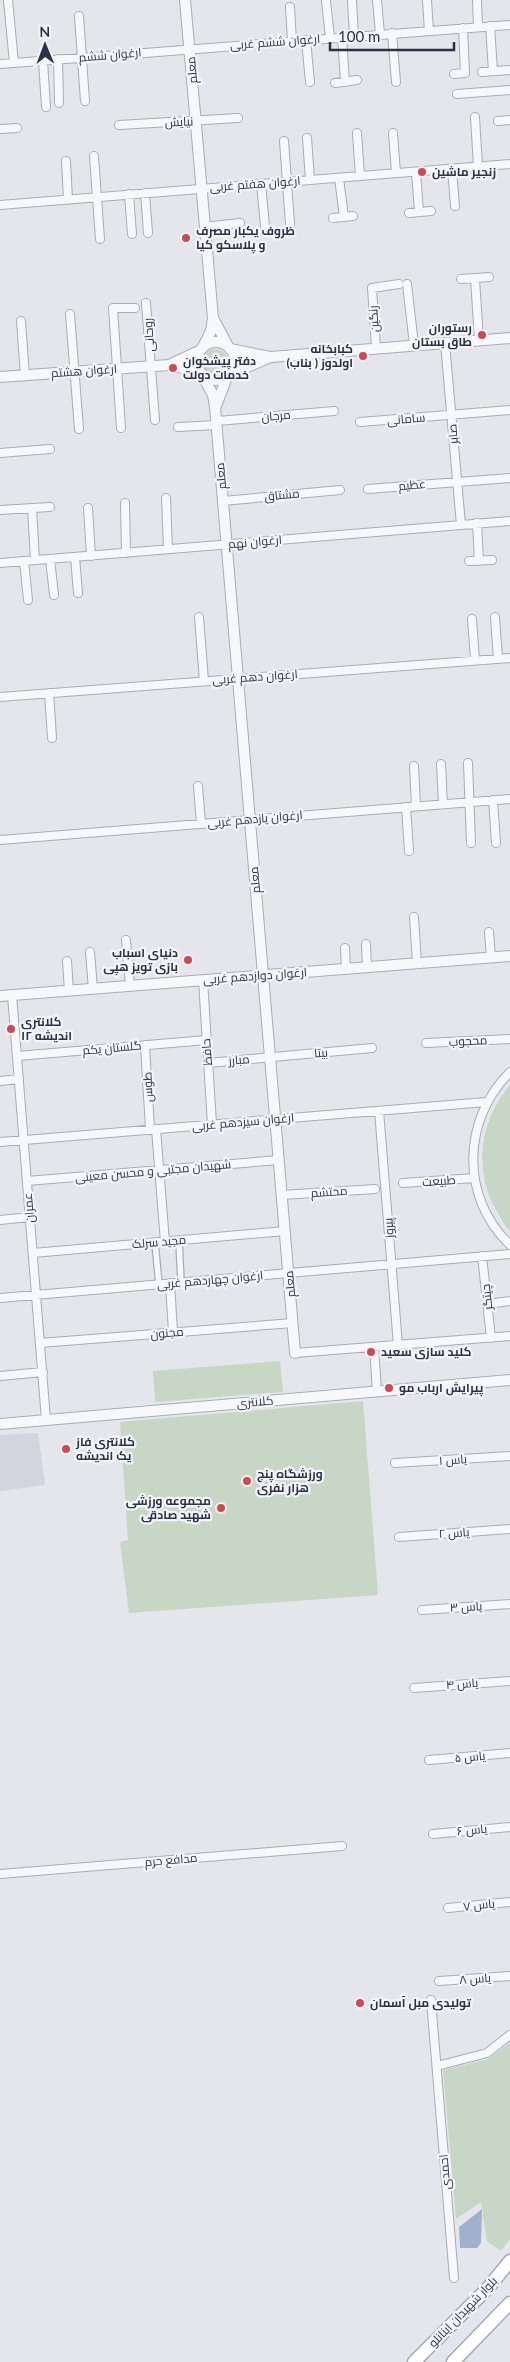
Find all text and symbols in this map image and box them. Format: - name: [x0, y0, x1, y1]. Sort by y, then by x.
- north arrow: [20, 20, 70, 70]
- scale bar: [330, 20, 454, 52]
- text: N: [39, 23, 50, 40]
- text: 100 m: [338, 27, 380, 45]
- street label: ارغوان ششم غربی: [229, 31, 321, 53]
- street label: ارغوان ششم: [78, 44, 142, 66]
- street label: معلم: [183, 56, 201, 84]
- street label: نیایش: [164, 113, 194, 130]
- place label: زنجیر ماشین: [432, 164, 496, 180]
- marker: زنجیر ماشین: [416, 166, 428, 178]
- street label: ارغوان هفتم غربی: [209, 173, 301, 195]
- place label: ظروف یکبار مصرف و پلاسکو کیا: [196, 223, 295, 254]
- marker: ظروف یکبار مصرف و پلاسکو کیا: [180, 232, 192, 244]
- street label: رنگین: [365, 305, 382, 333]
- street label: روحانی: [140, 318, 157, 352]
- place label: رستوران طاق بستان: [412, 320, 472, 350]
- marker: رستوران طاق بستان: [476, 329, 488, 341]
- place label: کبابخانه اولدوز ( بناب): [287, 341, 353, 371]
- marker: کبابخانه اولدوز ( بناب): [357, 350, 369, 362]
- place label: دفتر پیشخوان خدمات دولت: [183, 353, 256, 383]
- street label: ارغوان هشتم: [51, 361, 117, 381]
- marker: دفتر پیشخوان خدمات دولت: [167, 362, 179, 374]
- street label: مرجان: [261, 407, 291, 424]
- street label: سامانی: [386, 409, 426, 428]
- street label: صابر: [444, 423, 461, 446]
- street label: معلم: [212, 462, 230, 490]
- street label: عظیم: [398, 476, 426, 494]
- street label: مشتاق: [264, 485, 300, 504]
- street label: ارغوان نهم: [228, 532, 282, 552]
- street label: ارغوان دهم غربی: [212, 666, 298, 688]
- street label: ارغوان یازدهم غربی: [207, 807, 303, 831]
- street label: معلم: [246, 866, 264, 894]
- place label: دنیای اسباب بازی تویز هپی: [103, 945, 178, 976]
- marker: دنیای اسباب بازی تویز هپی: [182, 954, 194, 966]
- street label: ارغوان دوازدهم غربی: [202, 964, 308, 988]
- place label: کلانتری ۱۲ اندیشه: [21, 1014, 72, 1043]
- marker: کلانتری ۱۲ اندیشه: [5, 1023, 17, 1035]
- street label: محجوب: [448, 1032, 488, 1049]
- street label: گلستان یکم: [82, 1037, 142, 1059]
- street label: حافظ: [198, 1038, 215, 1066]
- street label: بیتا: [313, 1044, 328, 1061]
- street label: مبارز: [227, 1051, 250, 1068]
- street label: طوس: [139, 1071, 156, 1103]
- street label: ارغوان سیزدهم غربی: [191, 1110, 295, 1134]
- street label: شهیدان مجتبی و محسن معینی: [74, 1156, 232, 1185]
- street label: طبیعت: [422, 1172, 456, 1189]
- street label: محتشم: [310, 1183, 348, 1201]
- street label: عمران: [20, 1192, 37, 1224]
- street label: پیروز: [380, 1216, 399, 1240]
- street label: مجید سرلک: [131, 1232, 187, 1251]
- street label: ارغوان چهاردهم غربی: [156, 1267, 264, 1294]
- street label: معلم: [281, 1270, 299, 1298]
- street label: چیتگر: [478, 1283, 497, 1312]
- street label: مجنون: [150, 1324, 184, 1341]
- place label: کلید سازی سعید: [381, 1344, 471, 1360]
- marker: کلید سازی سعید: [365, 1346, 377, 1358]
- place label: پیرایش ارباب مو: [399, 1380, 484, 1397]
- marker: پیرایش ارباب مو: [383, 1382, 395, 1394]
- street label: کلانتری: [236, 1392, 274, 1411]
- place label: کلانتری فاز یک اندیشه: [75, 1434, 135, 1463]
- marker: کلانتری فاز یک اندیشه: [60, 1443, 72, 1455]
- street label: یاس ۱: [438, 1451, 468, 1468]
- place label: ورزشگاه پنج هزار نفری: [257, 1466, 323, 1496]
- marker: ورزشگاه پنج هزار نفری: [241, 1475, 253, 1487]
- place label: مجموعه ورزشی شهید صادقی: [126, 1493, 211, 1523]
- marker: مجموعه ورزشی شهید صادقی: [215, 1502, 227, 1514]
- street label: یاس ۲: [438, 1524, 471, 1541]
- street label: یاس ۳: [449, 1598, 483, 1615]
- street label: یاس ۴: [445, 1675, 479, 1692]
- street label: یاس ۵: [454, 1748, 487, 1765]
- street label: یاس ۶: [456, 1821, 488, 1838]
- street label: مدافع حرم: [144, 1850, 198, 1870]
- street label: یاس ۷: [462, 1895, 496, 1914]
- street label: یاس ۸: [459, 1970, 492, 1987]
- place label: تولیدی مبل آسمان: [370, 1995, 471, 2011]
- marker: تولیدی مبل آسمان: [354, 1997, 366, 2009]
- street label: احمدی: [435, 2154, 454, 2190]
- street label: بلوار شهیدان اینانلو: [425, 2273, 500, 2350]

